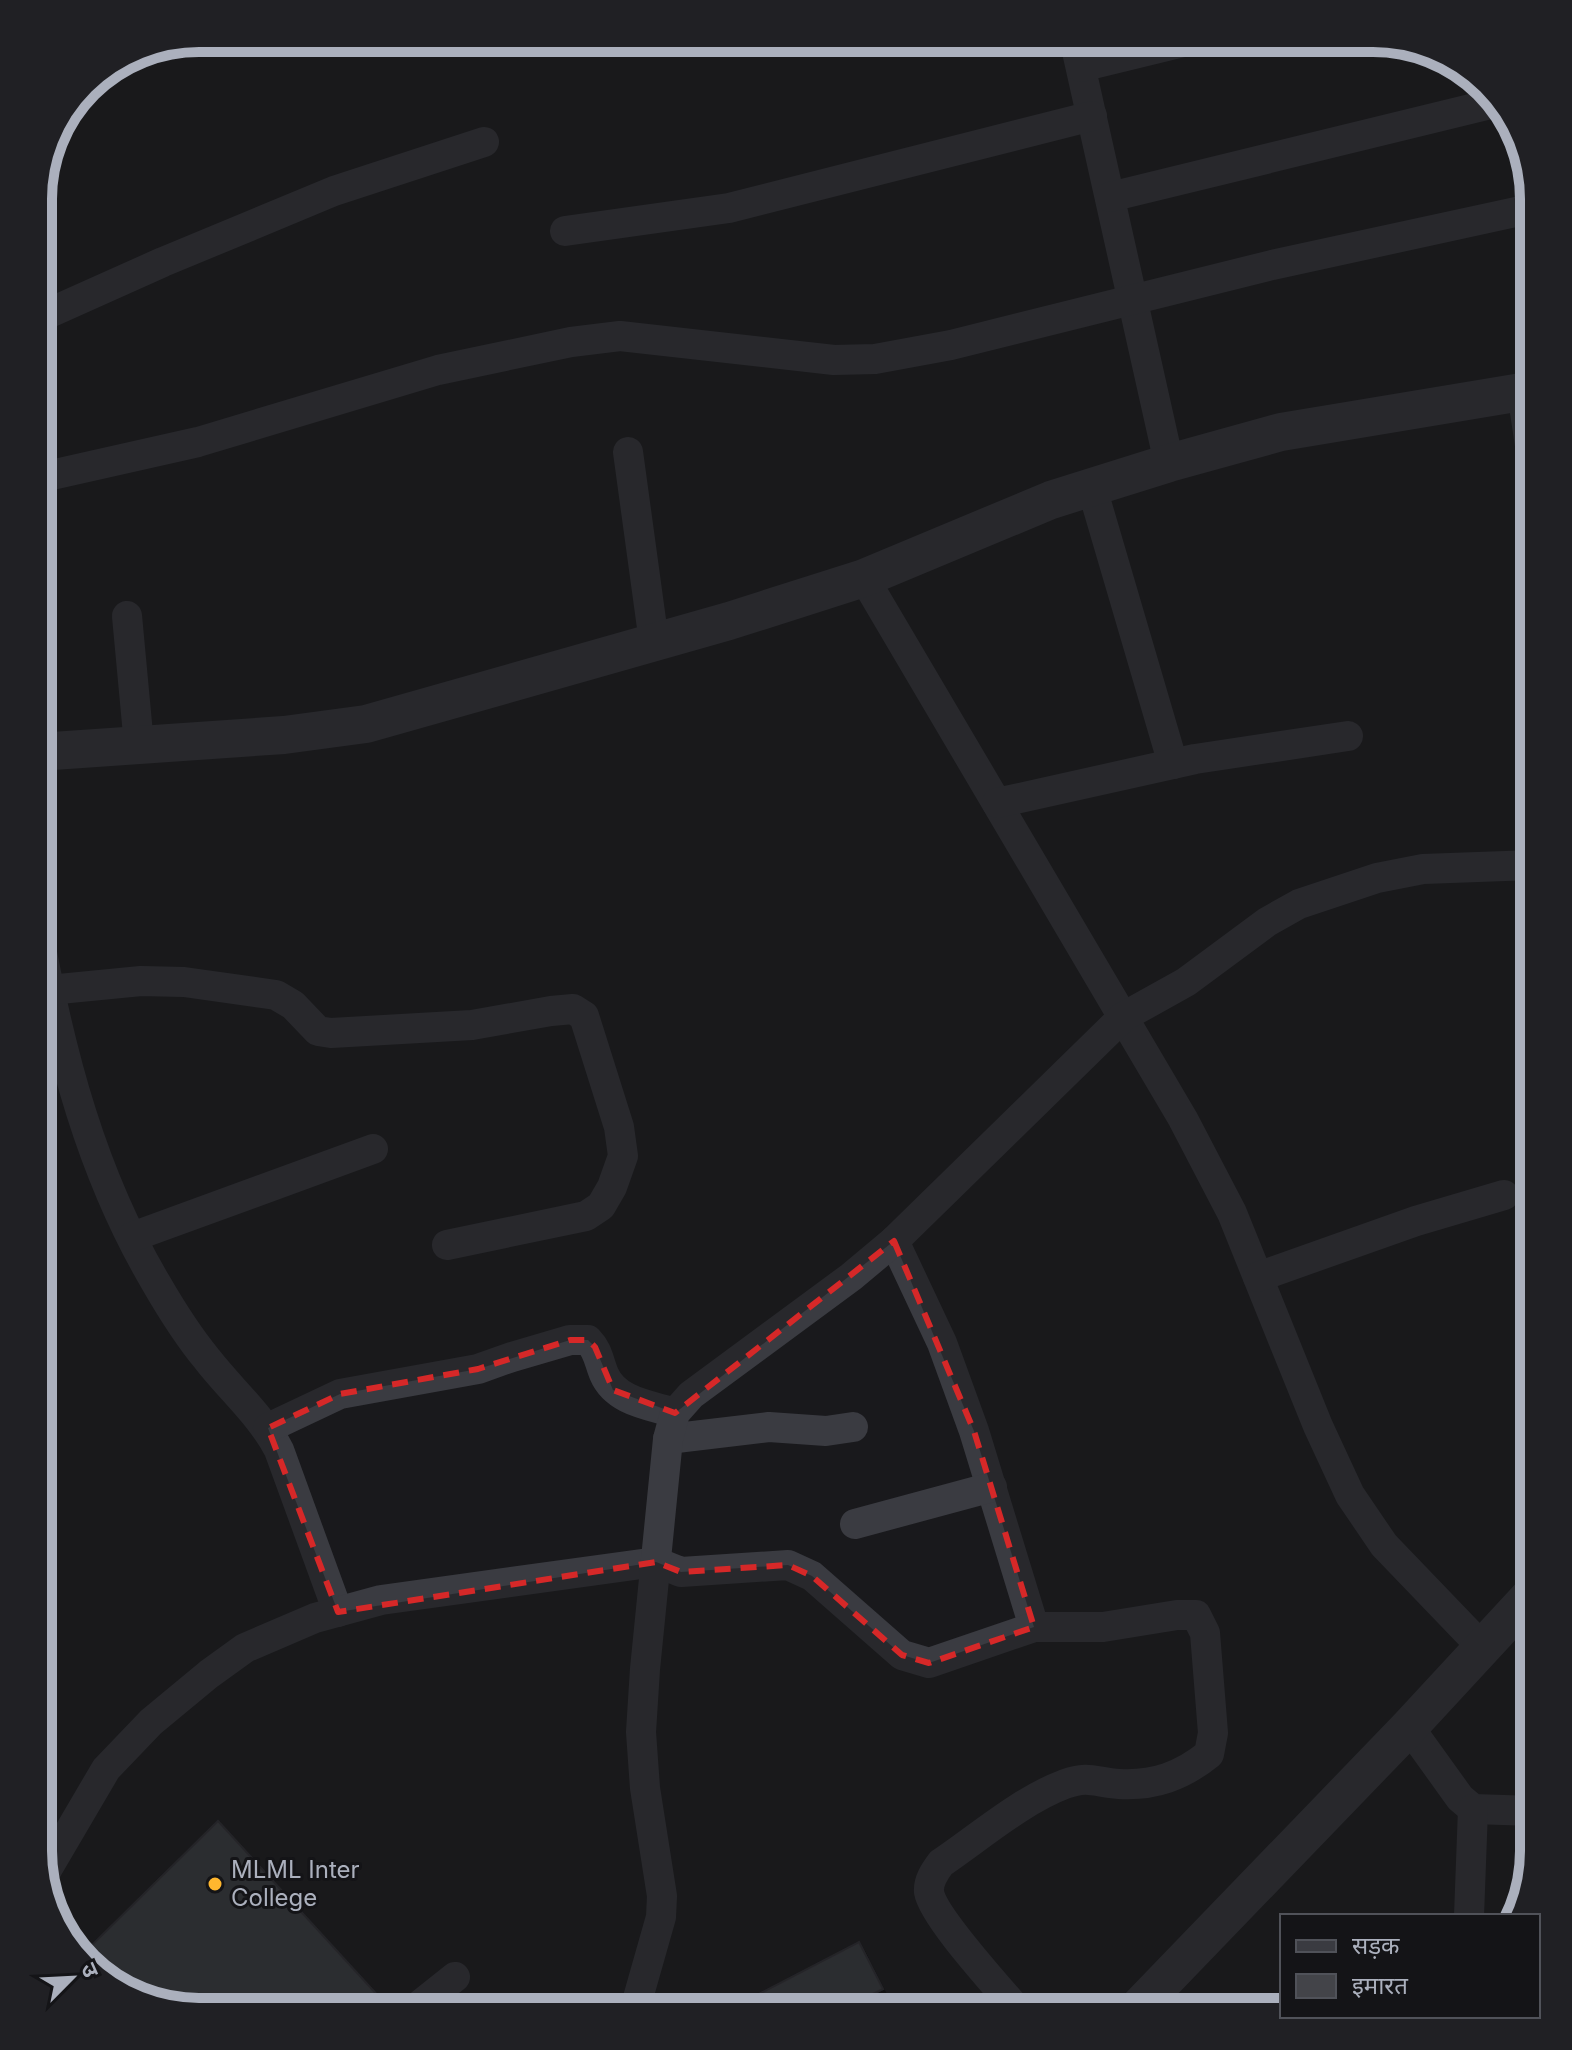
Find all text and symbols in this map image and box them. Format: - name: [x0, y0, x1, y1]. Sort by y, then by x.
- place label: MLML Inter College: [231, 1855, 360, 1912]
- marker: MLML Inter College: [206, 1875, 224, 1893]
- legend: [1280, 1914, 1540, 2018]
- text: सड़क: [1352, 1931, 1400, 1960]
- north arrow: [32, 1938, 112, 2018]
- text: उ: [76, 1959, 105, 1982]
- text: इमारत: [1352, 1971, 1409, 2000]

